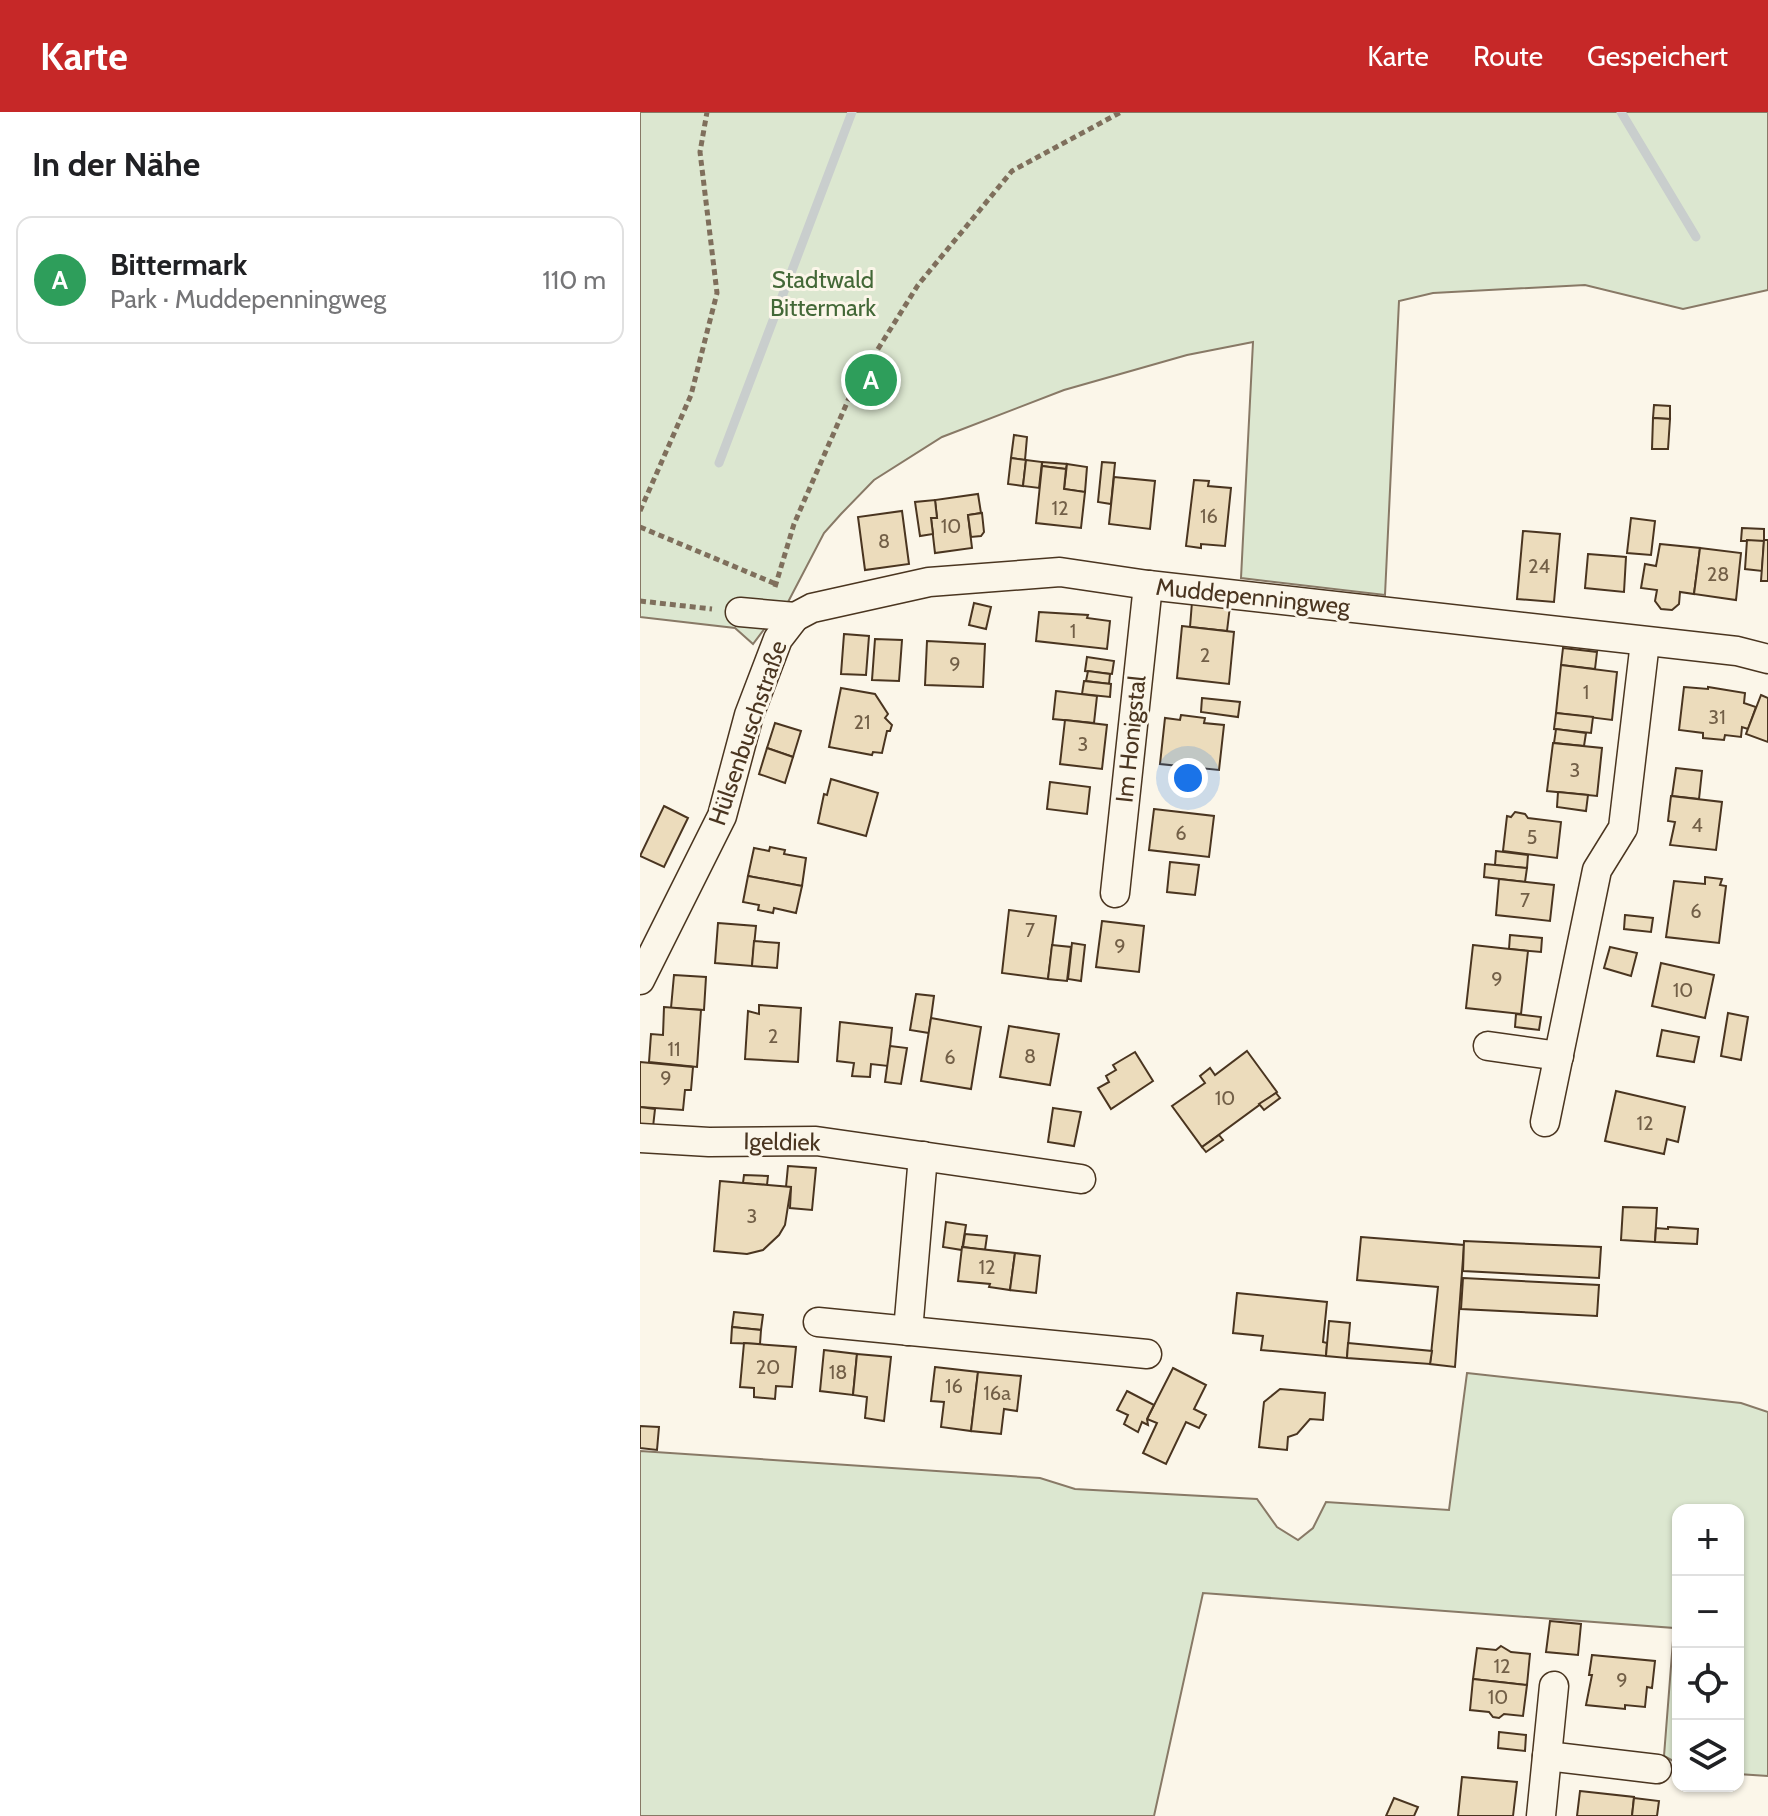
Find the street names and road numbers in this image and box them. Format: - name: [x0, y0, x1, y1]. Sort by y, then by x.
- street label: Muddepenningweg: [1154, 572, 1353, 621]
- street label: Hülsenbuschstraße: [702, 637, 793, 829]
- street label: Im Honigstal: [1109, 674, 1152, 804]
- street label: Igeldiek: [743, 1126, 821, 1157]

